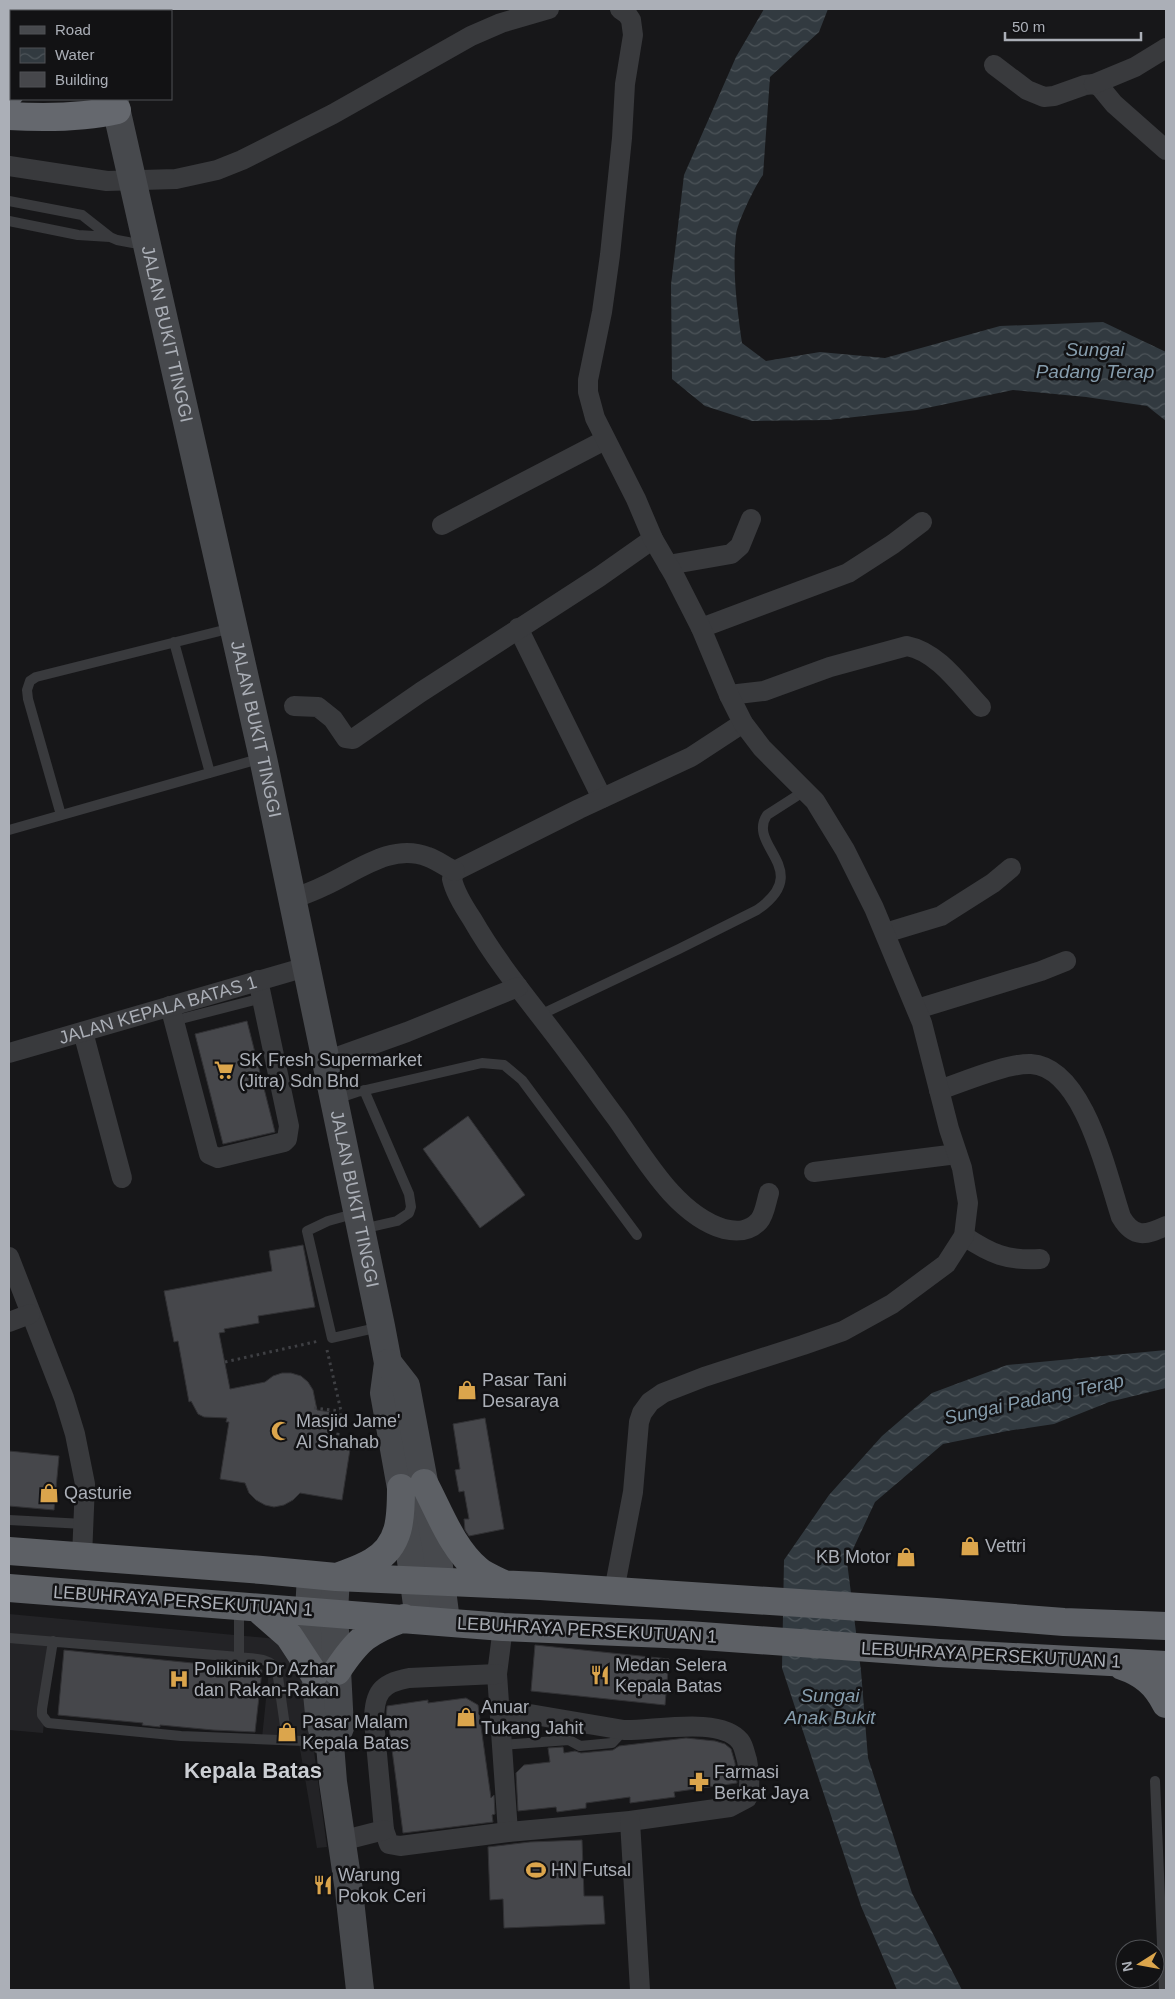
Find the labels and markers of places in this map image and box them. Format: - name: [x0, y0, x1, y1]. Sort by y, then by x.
- place label: SK Fresh Supermarket (Jitra) Sdn Bhd: [239, 1050, 422, 1091]
- supermarket icon: SK Fresh Supermarket (Jitra) Sdn Bhd: [213, 1059, 235, 1081]
- place label: Pasar Tani Desaraya: [482, 1370, 567, 1411]
- shop icon: Pasar Tani Desaraya: [456, 1379, 478, 1401]
- place label: Masjid Jame' Al Shahab: [296, 1411, 400, 1452]
- mosque icon: Masjid Jame' Al Shahab: [270, 1420, 292, 1442]
- shop icon: Qasturie: [38, 1482, 60, 1504]
- place label: Qasturie: [64, 1483, 132, 1503]
- shop icon: Vettri: [959, 1535, 981, 1557]
- place label: Vettri: [985, 1536, 1026, 1556]
- shop icon: KB Motor: [895, 1546, 917, 1568]
- place label: KB Motor: [816, 1547, 891, 1567]
- place label: Medan Selera Kepala Batas: [615, 1655, 728, 1696]
- place label: Polikinik Dr Azhar dan Rakan-Rakan: [194, 1659, 339, 1700]
- restaurant icon: Medan Selera Kepala Batas: [589, 1664, 611, 1686]
- hospital icon: Polikinik Dr Azhar dan Rakan-Rakan: [168, 1668, 190, 1690]
- place label: Anuar Tukang Jahit: [481, 1697, 583, 1738]
- shop icon: Anuar Tukang Jahit: [455, 1706, 477, 1728]
- place label: Pasar Malam Kepala Batas: [302, 1712, 409, 1753]
- shop icon: Pasar Malam Kepala Batas: [276, 1721, 298, 1743]
- place label: Farmasi Berkat Jaya: [714, 1762, 810, 1803]
- pharmacy icon: Farmasi Berkat Jaya: [688, 1771, 710, 1793]
- sports icon: HN Futsal: [525, 1859, 547, 1881]
- place label: HN Futsal: [551, 1860, 631, 1880]
- place label: Warung Pokok Ceri: [338, 1865, 426, 1906]
- restaurant icon: Warung Pokok Ceri: [312, 1874, 334, 1896]

